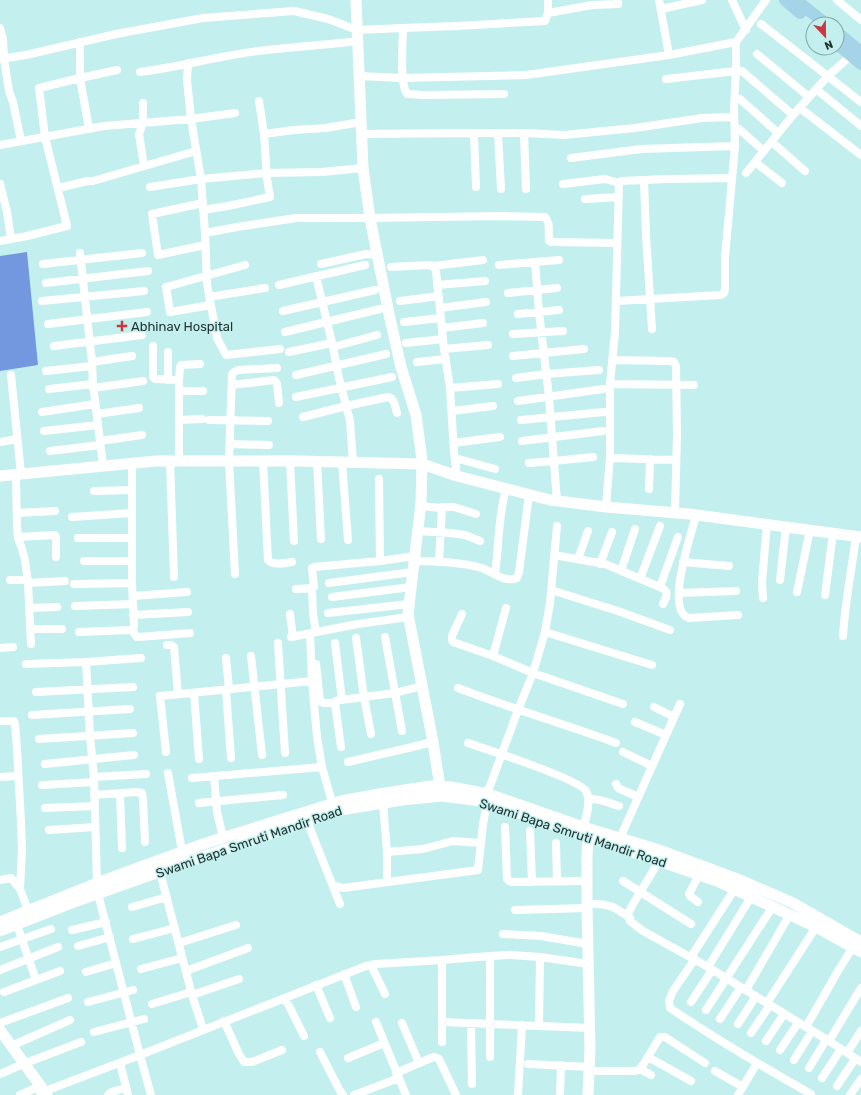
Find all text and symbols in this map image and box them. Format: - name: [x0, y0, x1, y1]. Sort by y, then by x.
- north arrow: [805, 16, 845, 56]
- text: N: [822, 37, 835, 52]
- place label: Abhinav Hospital: [131, 319, 233, 334]
- marker: Abhinav Hospital: [116, 320, 128, 332]
- street label: Swami Bapa Smruti Mandir Road: [477, 796, 669, 870]
- street label: Swami Bapa Smruti Mandir Road: [154, 803, 344, 881]

